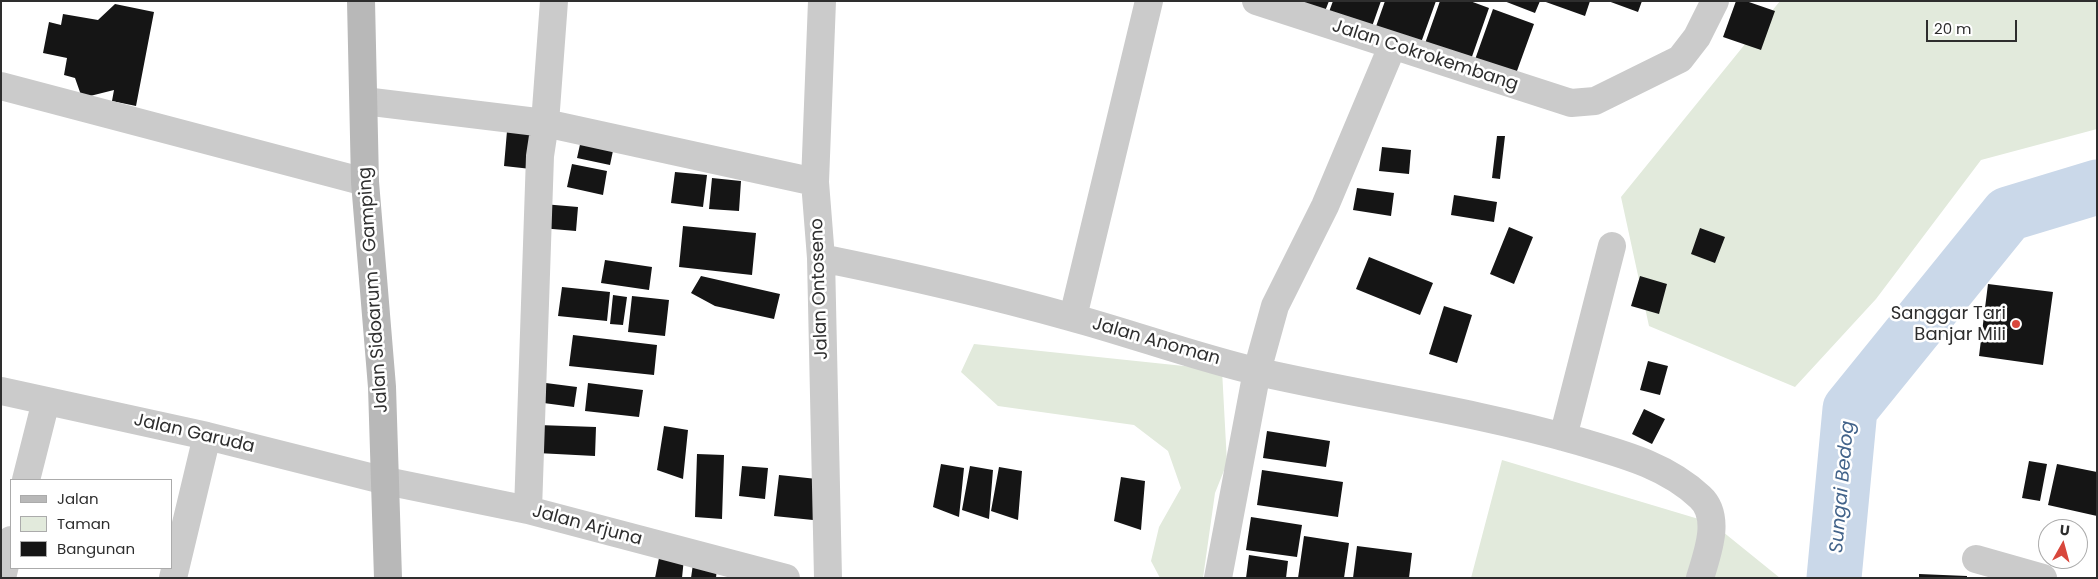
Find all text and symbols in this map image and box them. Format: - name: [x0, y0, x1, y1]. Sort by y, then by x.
- scale bar: [1928, 10, 2019, 42]
- street label: Jalan Cokrokembang: [1329, 16, 1521, 96]
- text: 20 m: [1934, 18, 1972, 39]
- street label: Jalan Sidoarum - Gamping: [355, 166, 393, 414]
- street label: Jalan Ontoseno: [807, 218, 833, 360]
- place label: Sanggar Tari Banjar Mili: [1891, 303, 2006, 346]
- street label: Jalan Anoman: [1090, 313, 1222, 371]
- marker: Sanggar Tari Banjar Mili: [2010, 318, 2022, 330]
- street label: Jalan Garuda: [131, 410, 257, 458]
- water label: Sungai Bedog: [1826, 420, 1860, 554]
- legend: [10, 479, 172, 569]
- text: Jalan: [57, 488, 99, 509]
- street label: Jalan Arjuna: [530, 501, 644, 551]
- text: Taman: [57, 513, 110, 534]
- north arrow: [2038, 519, 2088, 569]
- text: U: [2059, 520, 2071, 541]
- text: Bangunan: [57, 538, 135, 559]

